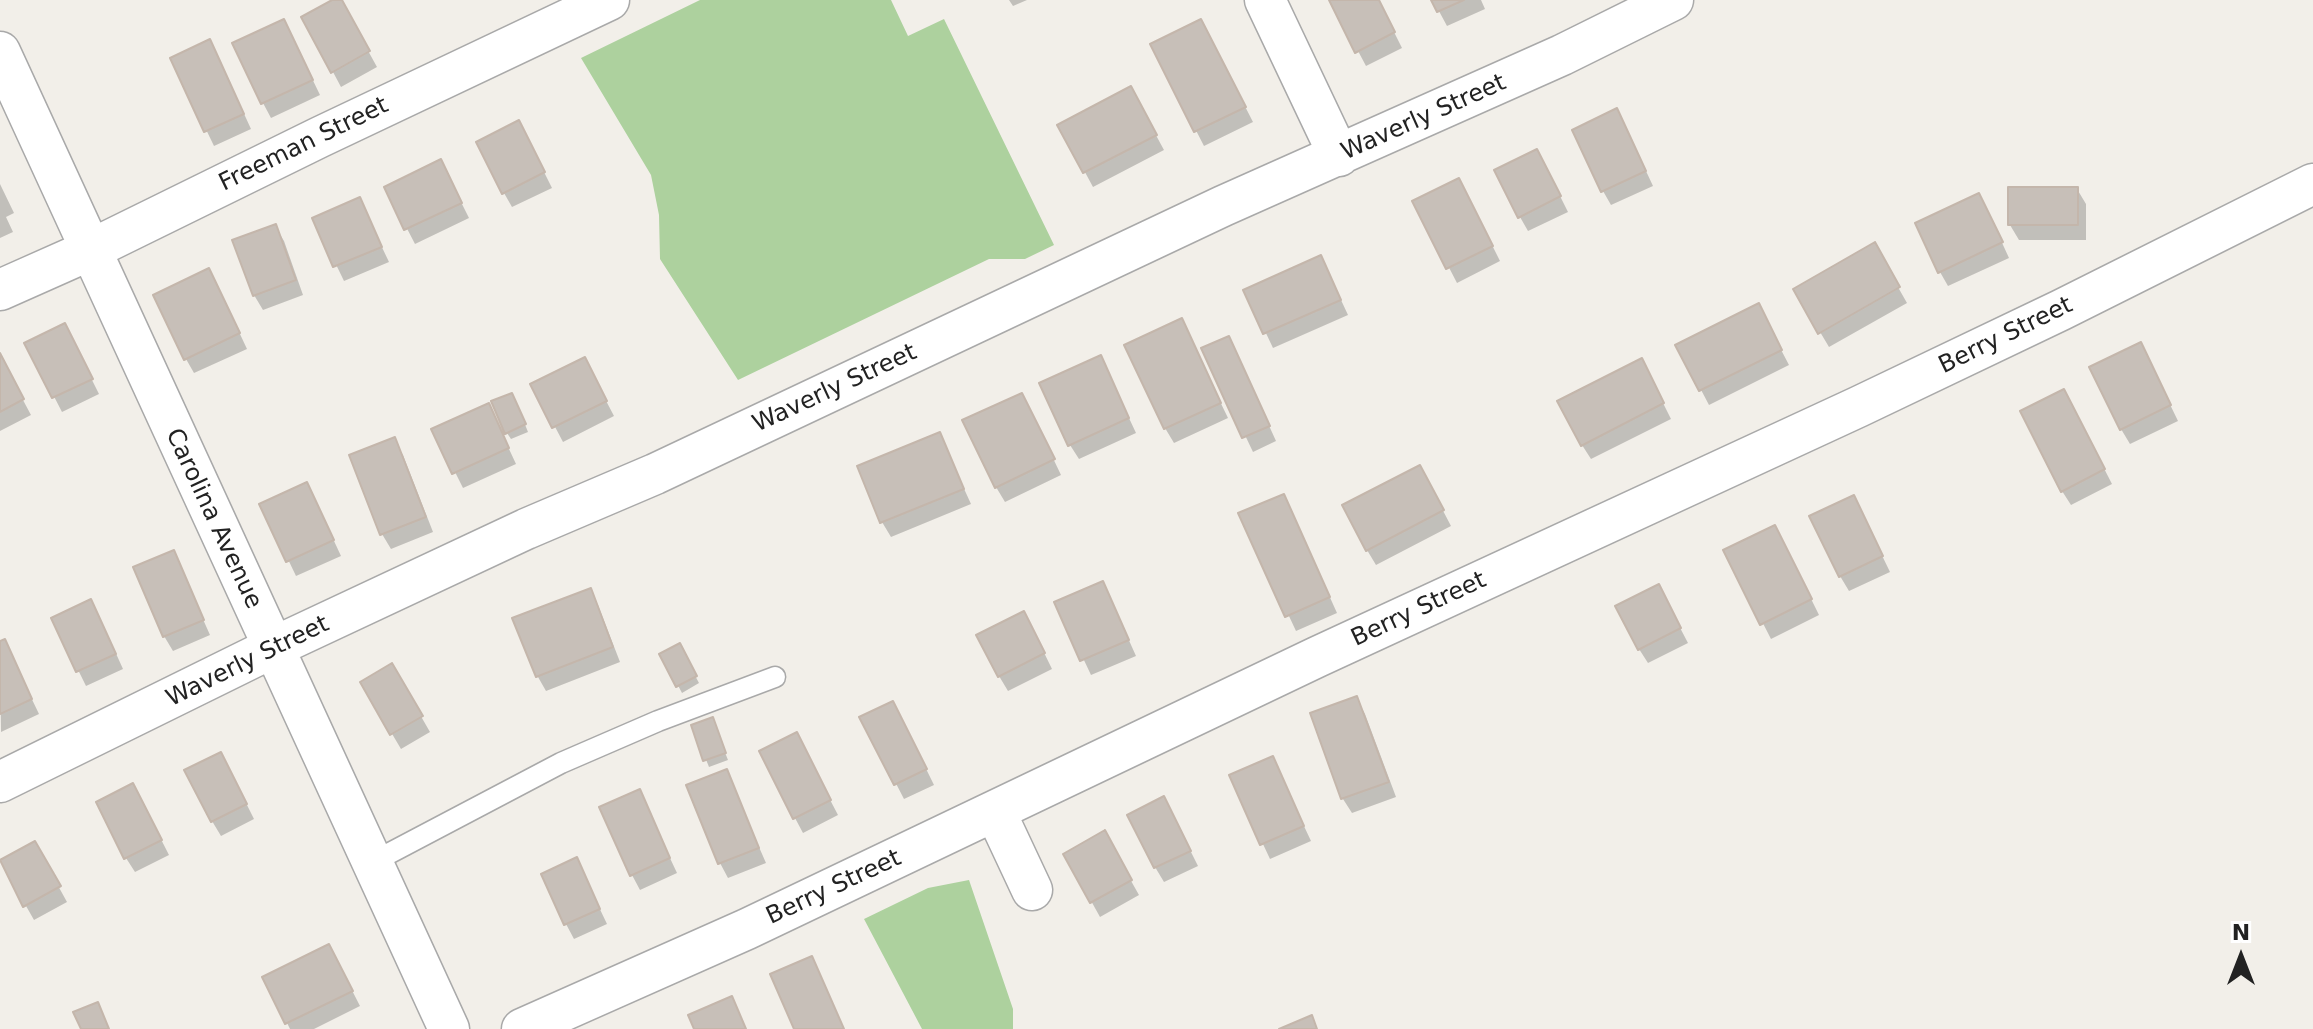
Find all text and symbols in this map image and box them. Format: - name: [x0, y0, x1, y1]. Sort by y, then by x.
- street label: Waverly Street: [1337, 69, 1511, 167]
- street label: Freeman Street: [215, 92, 393, 198]
- street label: Berry Street: [1934, 291, 2078, 381]
- street label: Waverly Street: [749, 339, 921, 439]
- street label: Carolina Avenue: [159, 424, 267, 614]
- street label: Berry Street: [1347, 566, 1491, 654]
- street label: Waverly Street: [162, 610, 334, 714]
- street label: Berry Street: [762, 844, 906, 932]
- north arrow: [2201, 917, 2281, 997]
- text: N: [2232, 920, 2250, 945]

